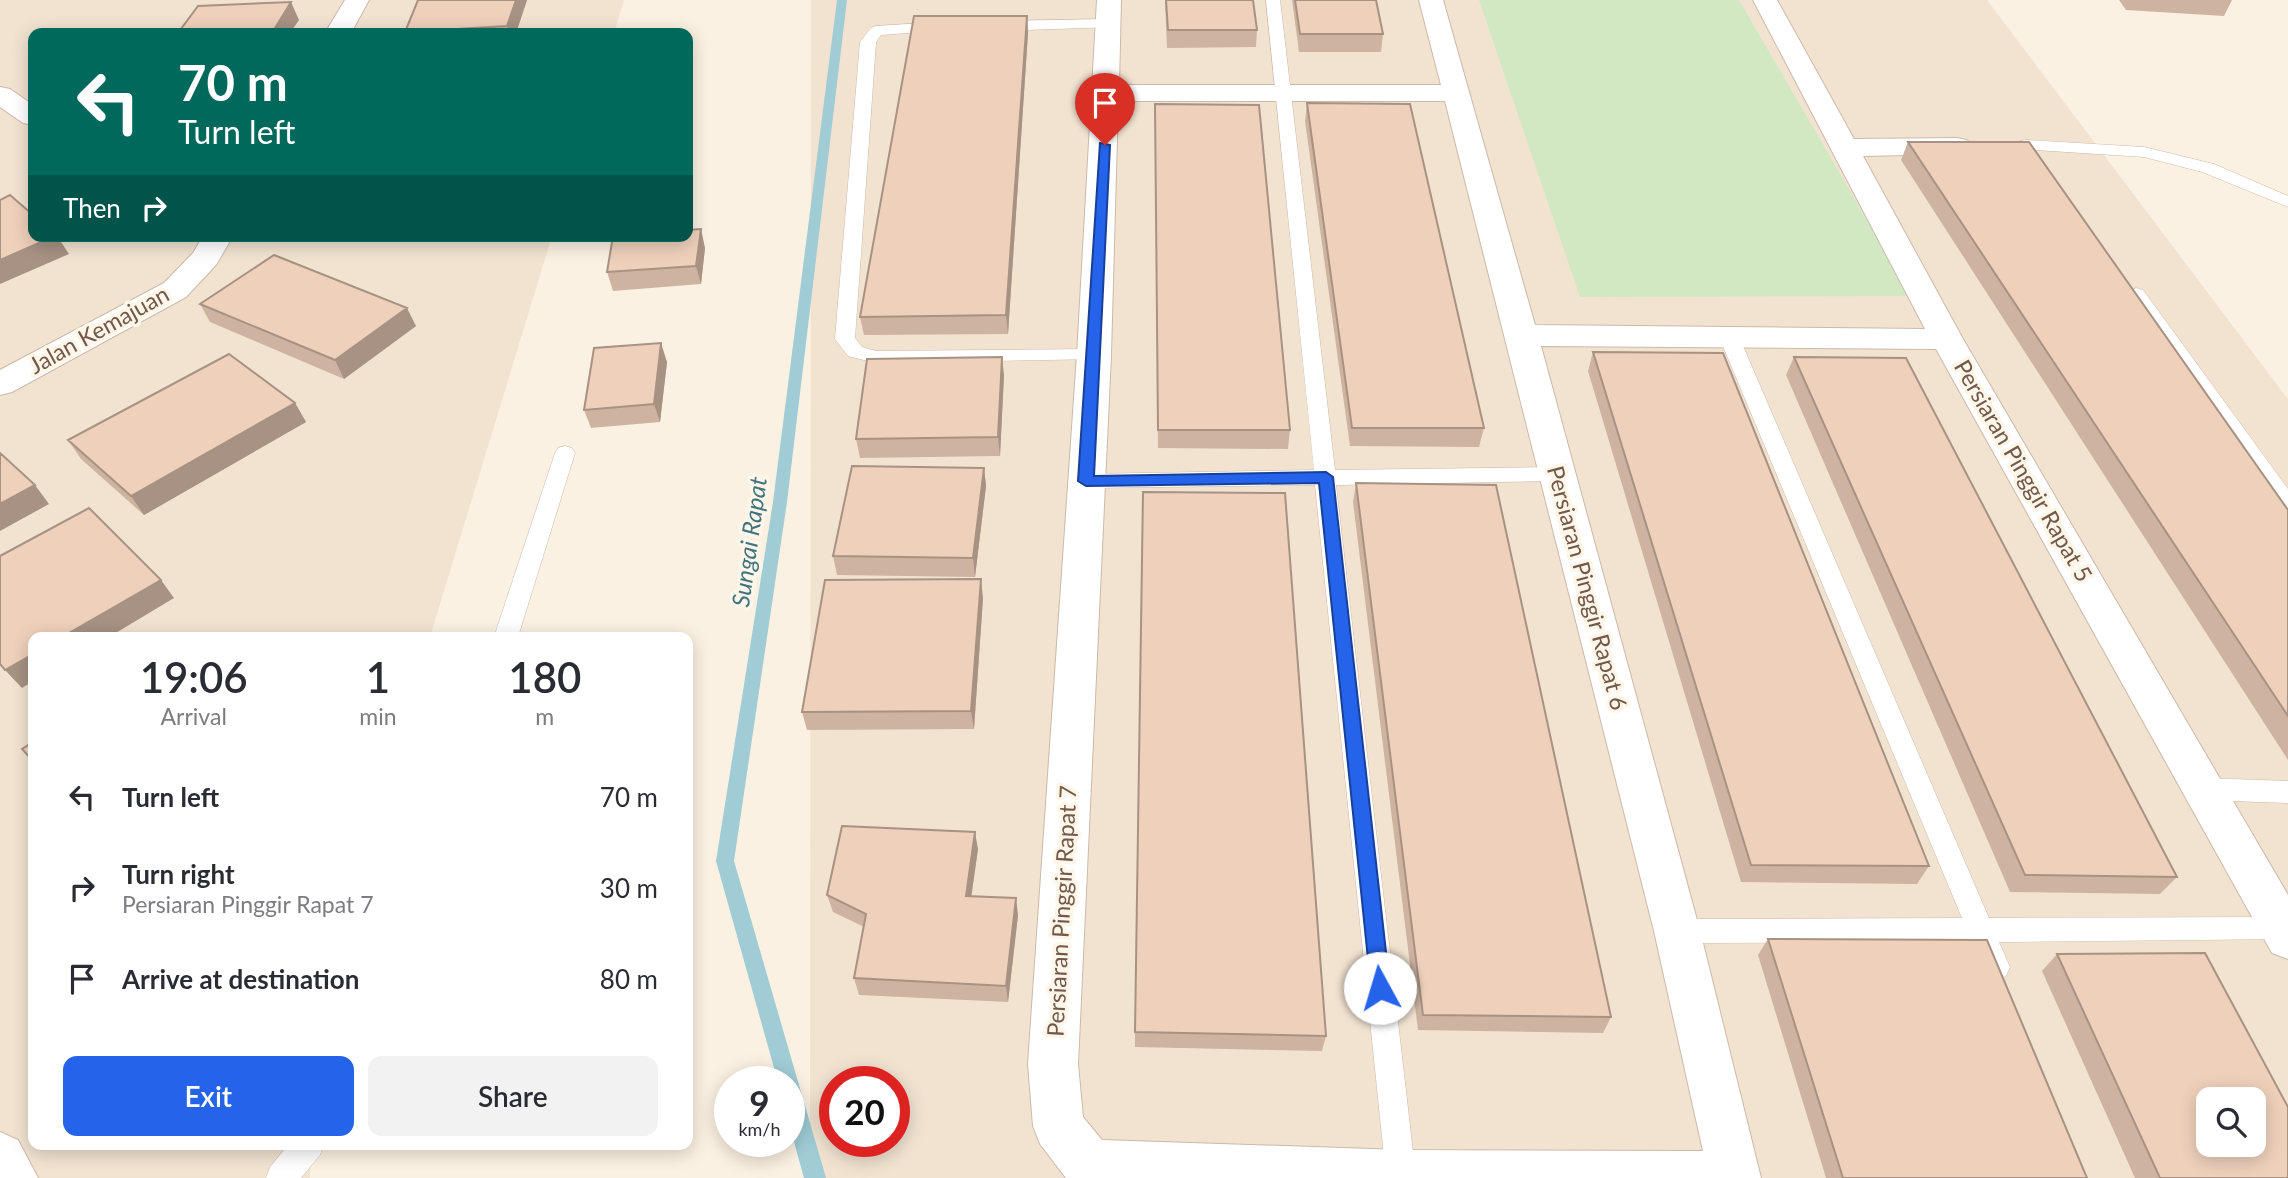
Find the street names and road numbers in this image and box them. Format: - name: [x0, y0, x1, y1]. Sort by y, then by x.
- street label: Jalan Kemajuan: [24, 279, 173, 379]
- street label: Persiaran Pinggir Rapat 5: [1949, 355, 2099, 586]
- street label: Persiaran Pinggir Rapat 6: [1542, 463, 1634, 713]
- street label: Persiaran Pinggir Rapat 7: [1040, 785, 1082, 1037]

